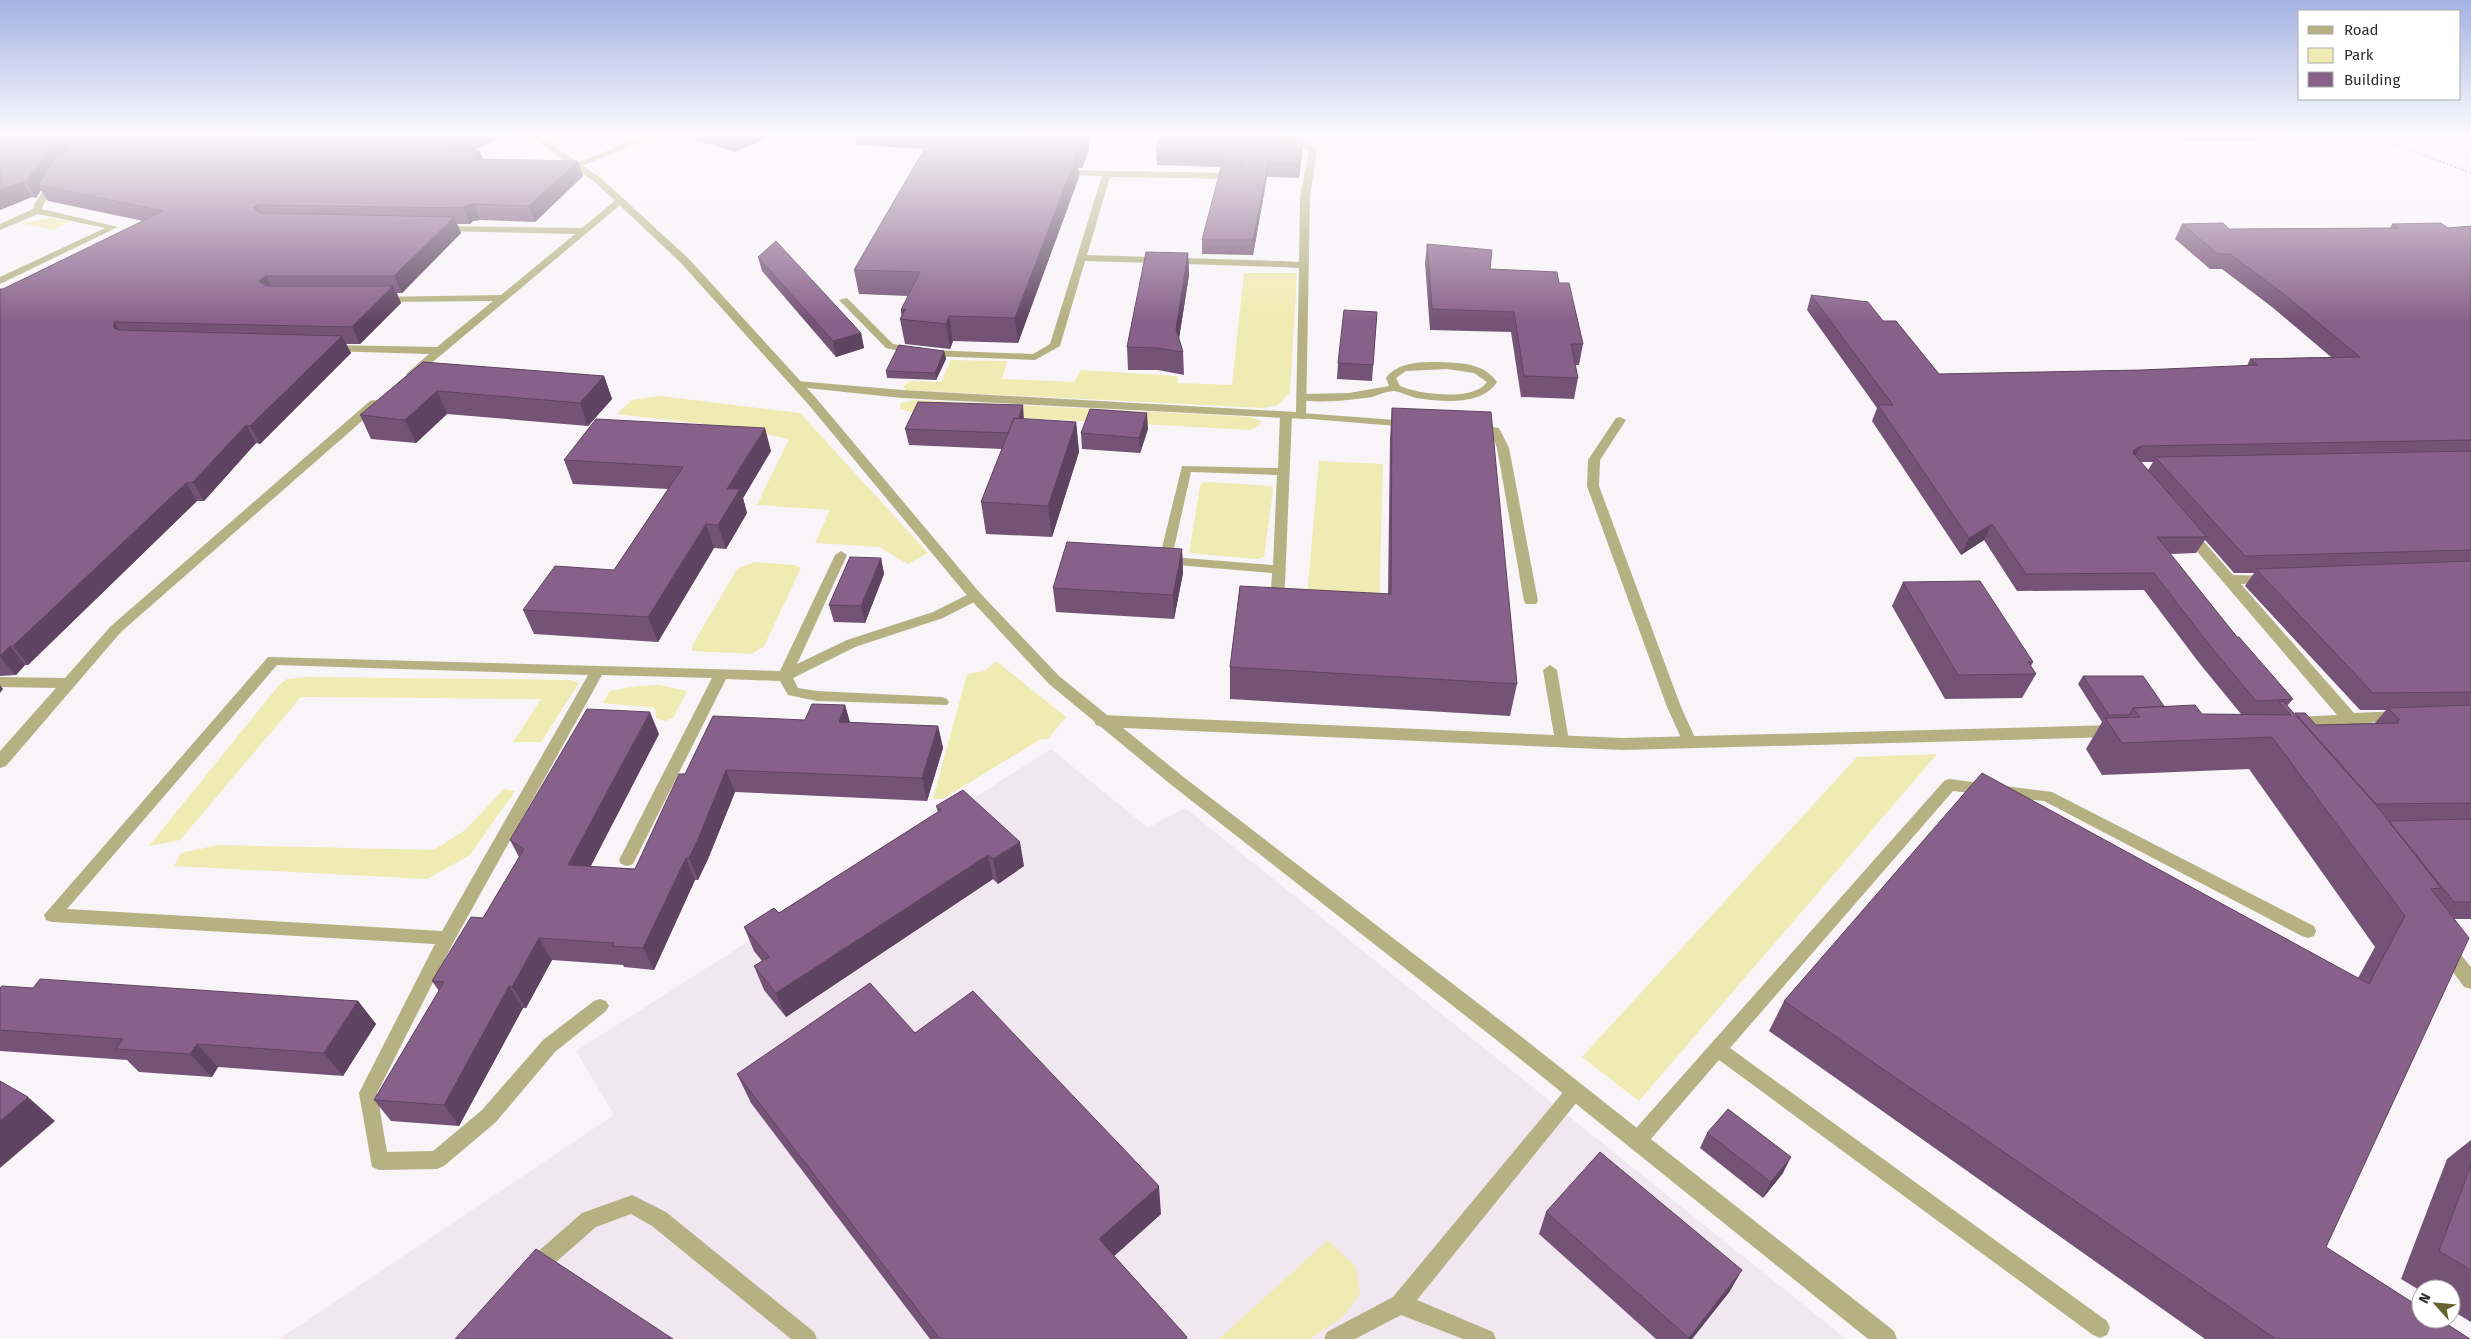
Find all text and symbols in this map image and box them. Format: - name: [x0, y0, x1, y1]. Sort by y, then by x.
- legend: [2298, 10, 2461, 100]
- text: Road: [2344, 21, 2379, 39]
- text: Park: [2344, 46, 2374, 64]
- text: Building: [2344, 71, 2400, 89]
- north arrow: [2411, 1279, 2461, 1329]
- text: N: [2415, 1290, 2435, 1306]

